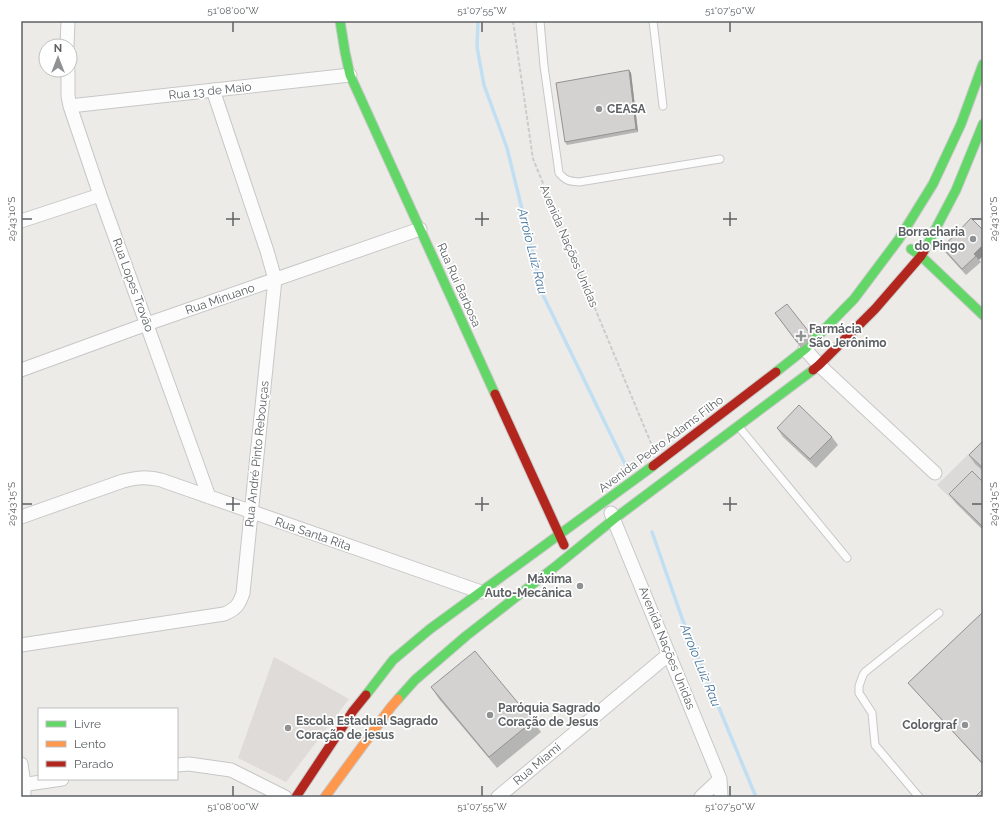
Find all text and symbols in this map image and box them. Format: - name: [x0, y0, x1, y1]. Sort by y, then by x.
- text: 51°08'00"W: [207, 5, 259, 16]
- text: 51°07'55"W: [457, 5, 507, 16]
- text: 51°07'50"W: [705, 5, 756, 16]
- north arrow: [38, 38, 78, 78]
- text: N: [54, 42, 62, 55]
- street label: Rua 13 de Maio: [168, 80, 252, 102]
- place label: CEASA: [607, 102, 647, 116]
- marker: CEASA: [594, 104, 604, 114]
- street label: Avenida Nações Unidas: [537, 183, 601, 309]
- text: 29°43'10"S: [6, 197, 17, 241]
- text: 29°43'10"S: [988, 197, 999, 241]
- water label: Arroio Luiz Rau: [514, 206, 550, 296]
- place label: Borracharia do Pingo: [898, 225, 965, 253]
- marker: Borracharia do Pingo: [968, 234, 978, 244]
- street label: Rua Lopes Trovão: [110, 236, 156, 334]
- street label: Rua Rui Barbosa: [434, 241, 484, 329]
- street label: Rua Minuano: [183, 281, 257, 317]
- place label: Farmácia São Jerônimo: [809, 322, 887, 350]
- marker: Farmácia São Jerônimo: [796, 331, 806, 341]
- street label: Rua André Pinto Rebouças: [242, 380, 272, 528]
- street label: Avenida Pedro Adams Filho: [596, 393, 726, 495]
- text: 29°43'15"S: [6, 482, 17, 526]
- text: 29°43'15"S: [988, 482, 999, 526]
- street label: Rua Santa Rita: [273, 514, 353, 554]
- place label: Máxima Auto-Mecânica: [485, 572, 572, 600]
- marker: Máxima Auto-Mecânica: [575, 581, 585, 591]
- street label: Avenida Nações Unidas: [636, 584, 698, 712]
- water label: Arroio Luiz Rau: [677, 621, 724, 709]
- place label: Paróquia Sagrado Coração de Jesus: [498, 701, 600, 729]
- legend: [38, 708, 178, 780]
- marker: Paróquia Sagrado Coração de Jesus: [485, 710, 495, 720]
- place label: Escola Estadual Sagrado Coração de jesus: [296, 714, 438, 742]
- text: Livre: [74, 717, 101, 731]
- place label: Colorgraf: [902, 718, 958, 732]
- marker: Colorgraf: [960, 720, 970, 730]
- marker: Escola Estadual Sagrado Coração de jesus: [283, 723, 293, 733]
- text: Lento: [74, 737, 106, 751]
- street label: Rua Miami: [510, 740, 564, 788]
- text: Parado: [74, 757, 113, 771]
- text: 51°08'00"W: [207, 801, 259, 812]
- text: 51°07'55"W: [457, 801, 507, 812]
- text: 51°07'50"W: [705, 801, 756, 812]

